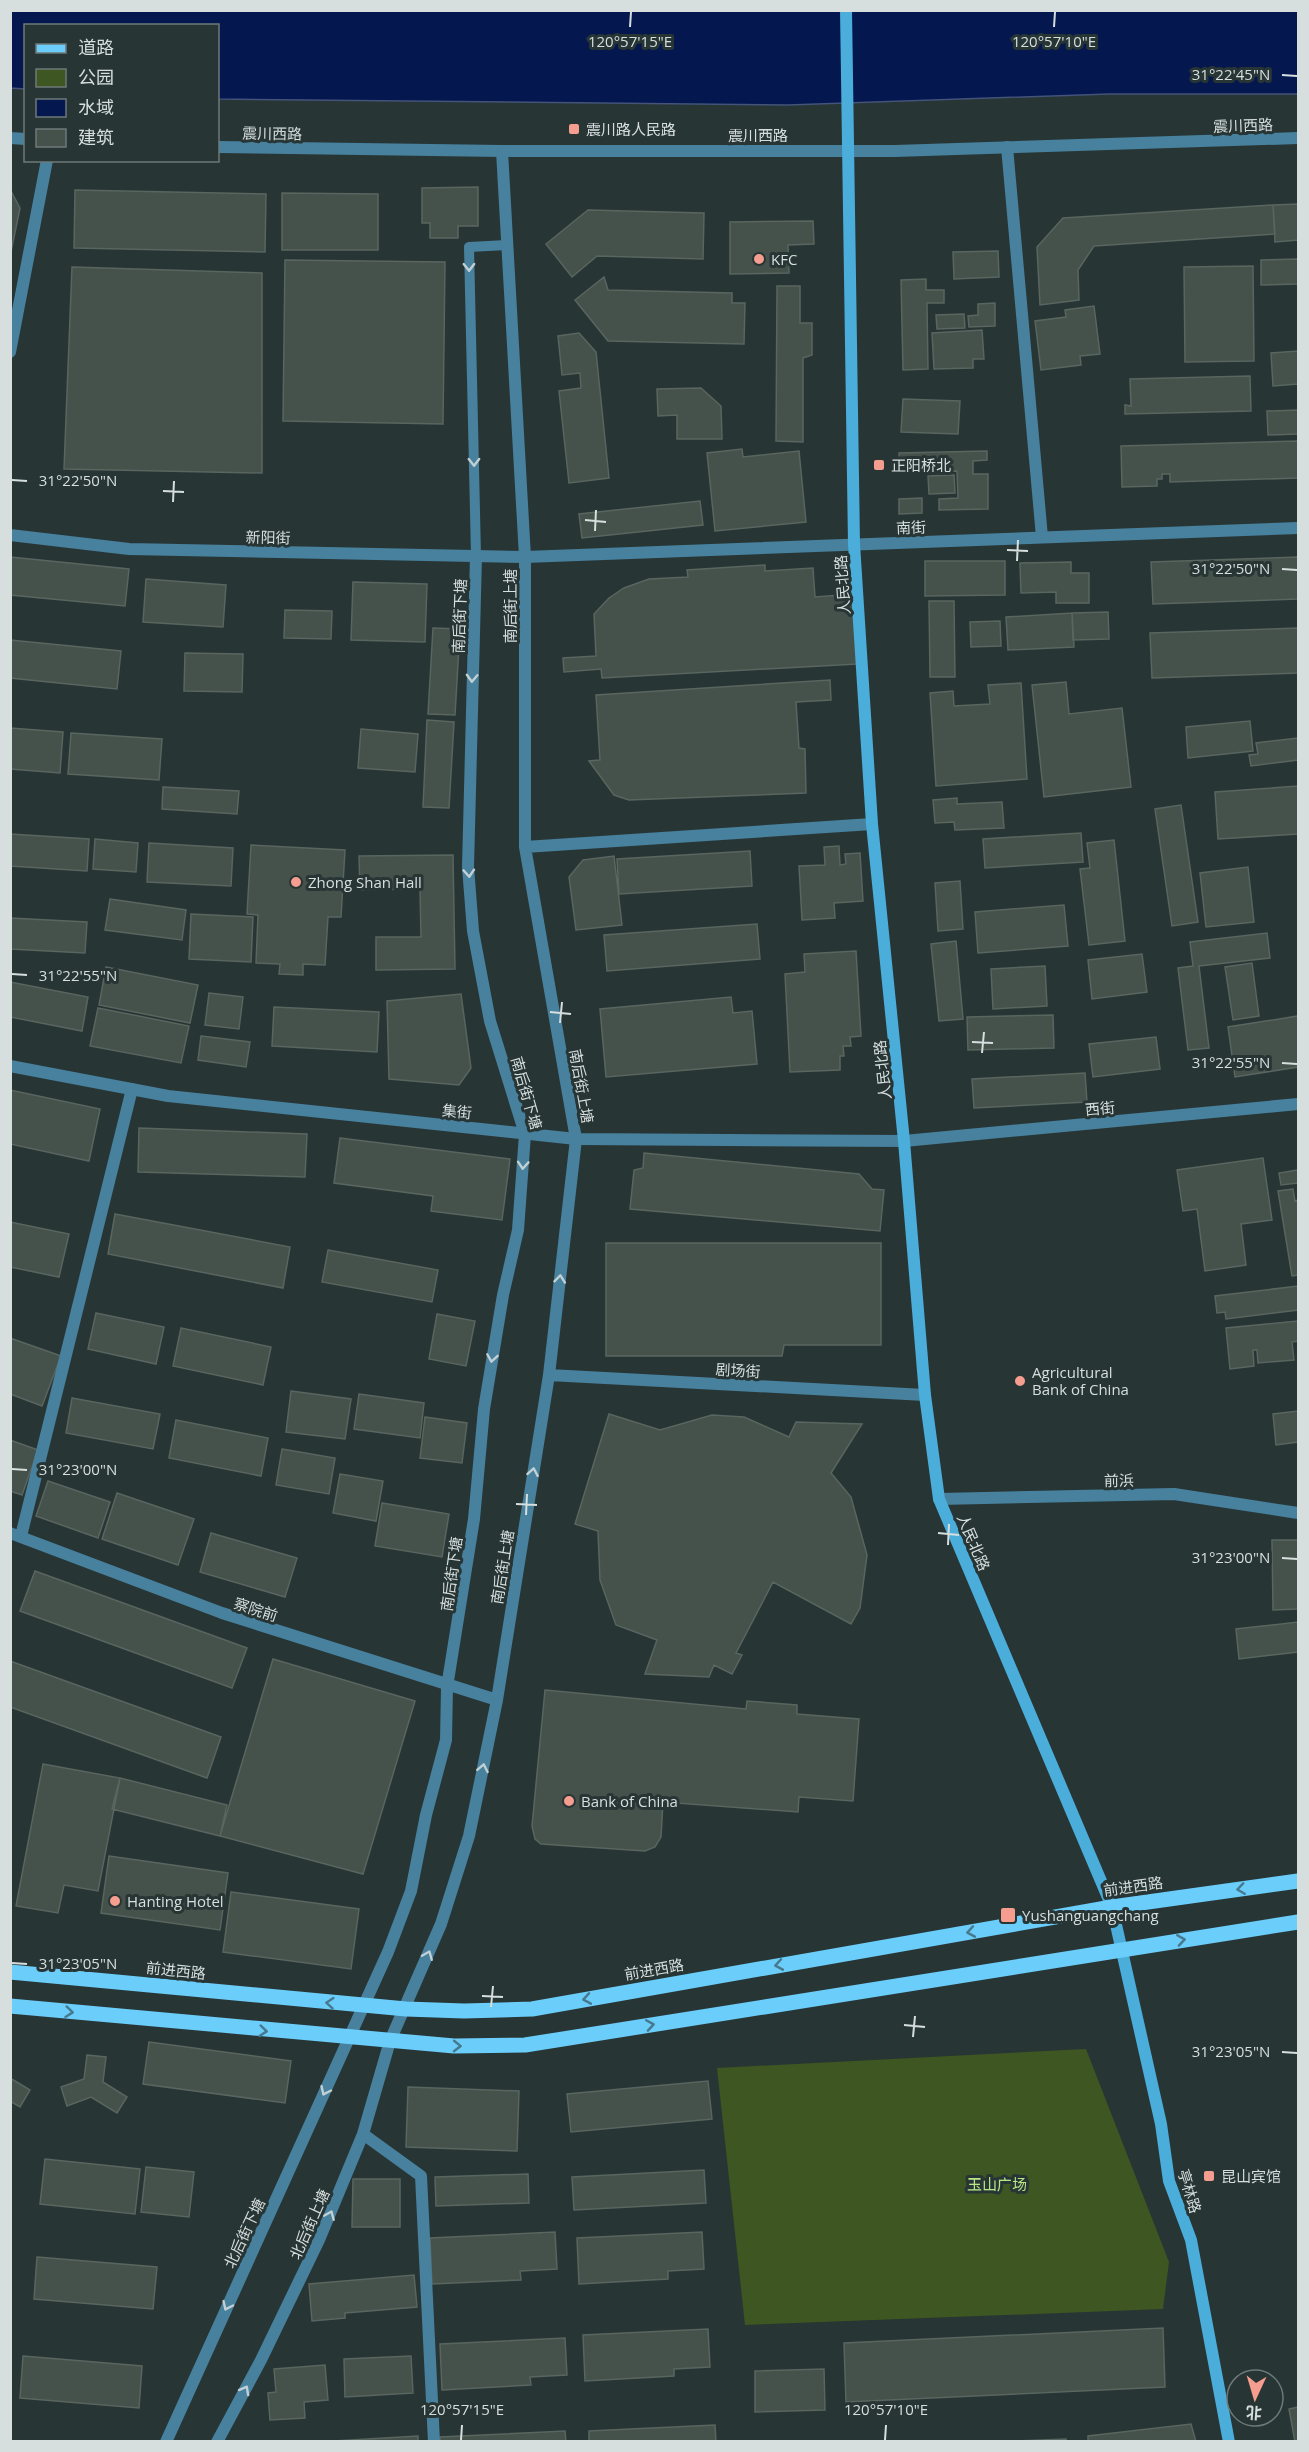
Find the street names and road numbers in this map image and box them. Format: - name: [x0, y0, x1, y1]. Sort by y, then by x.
- street label: 震川西路: [1213, 114, 1273, 136]
- street label: 震川西路: [242, 122, 302, 144]
- street label: 震川西路: [728, 125, 788, 145]
- street label: 南街: [896, 516, 926, 538]
- street label: 新阳街: [245, 527, 291, 547]
- street label: 人民北路: [830, 554, 854, 616]
- street label: 南后街上塘: [500, 568, 520, 644]
- street label: 南后街下塘: [448, 578, 470, 654]
- street label: 人民北路: [869, 1039, 895, 1101]
- street label: 南后街上塘: [566, 1047, 598, 1125]
- street label: 南后街下塘: [507, 1054, 547, 1132]
- street label: 西街: [1084, 1097, 1116, 1119]
- street label: 集街: [441, 1099, 473, 1123]
- street label: 剧场街: [715, 1359, 761, 1381]
- street label: 前浜: [1104, 1470, 1134, 1490]
- street label: 人民北路: [953, 1510, 995, 1574]
- street label: 南后街上塘: [486, 1528, 518, 1606]
- street label: 南后街下塘: [436, 1535, 466, 1613]
- street label: 察院前: [232, 1593, 280, 1625]
- street label: 前进西路: [1102, 1872, 1164, 1900]
- street label: 前进西路: [623, 1954, 685, 1984]
- street label: 前进西路: [145, 1957, 207, 1983]
- street label: 亭林路: [1174, 2167, 1206, 2215]
- street label: 北后街上塘: [285, 2186, 333, 2262]
- street label: 北后街下塘: [219, 2195, 269, 2271]

